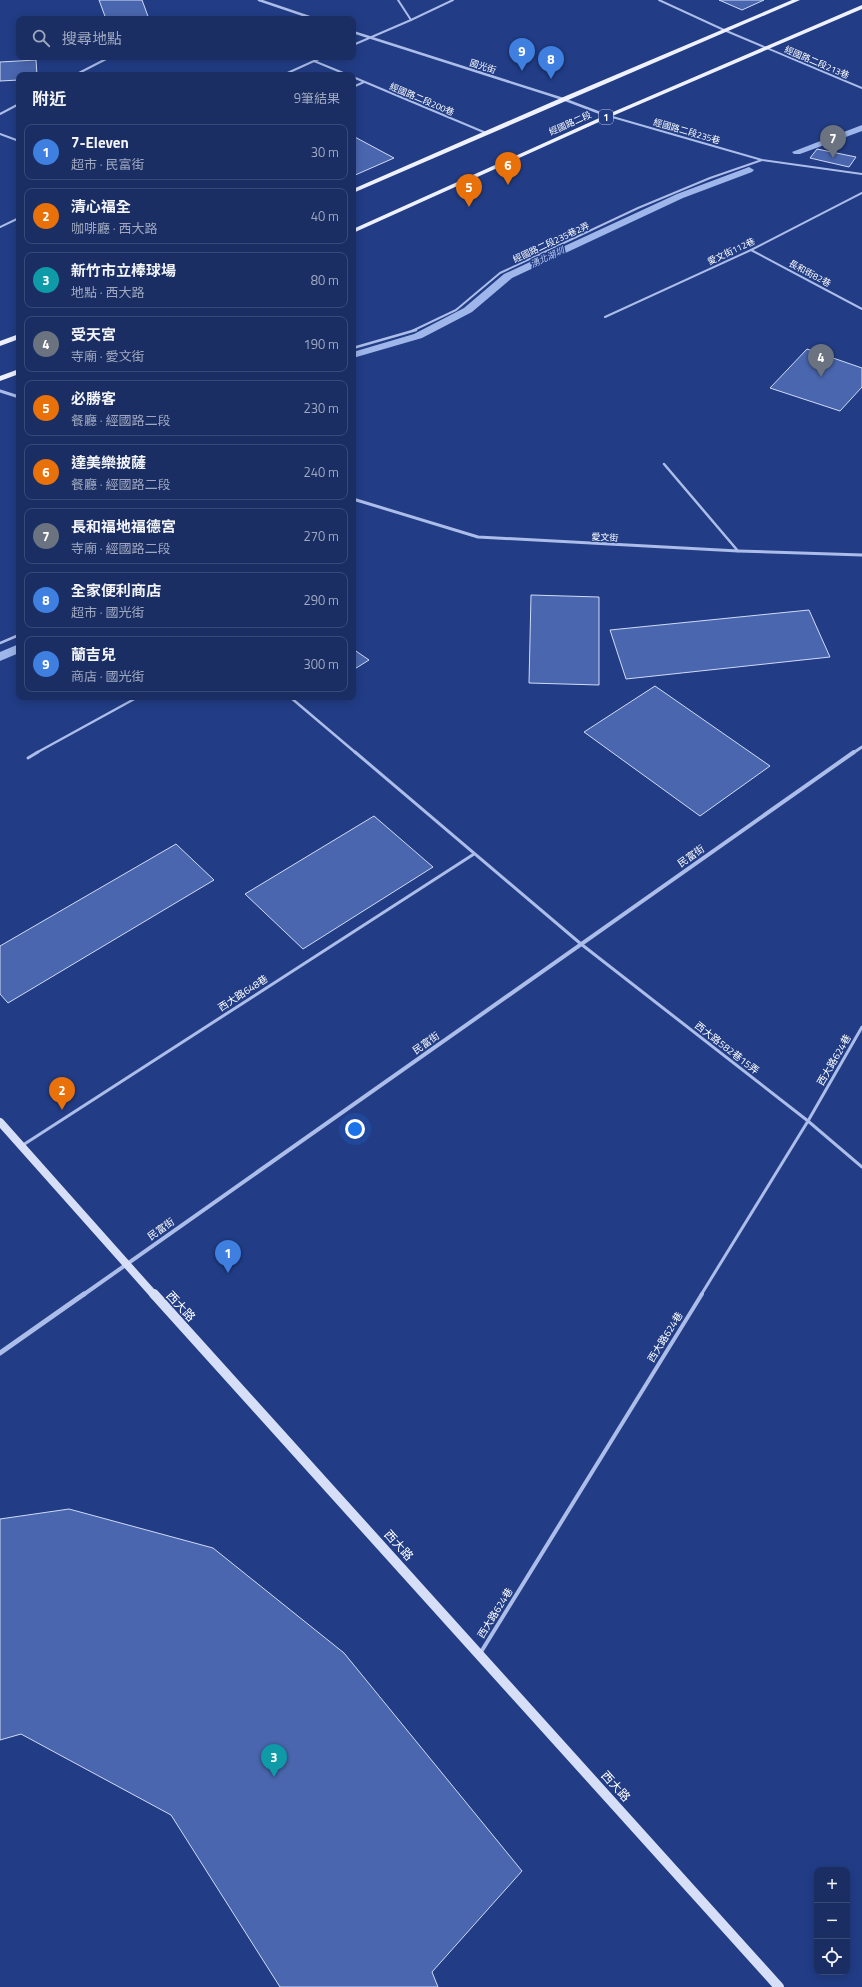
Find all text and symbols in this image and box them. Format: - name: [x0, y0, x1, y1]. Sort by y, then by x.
- search box: [16, 16, 356, 60]
- icon: search: [30, 27, 52, 49]
- text: 搜尋地點: [62, 27, 122, 50]
- pin: 9: [509, 38, 535, 71]
- street label: 經國路二段213巷: [783, 43, 851, 81]
- pin: 8: [538, 46, 564, 79]
- street label: 國光街: [468, 56, 498, 76]
- street label: 經國路二段200巷: [388, 80, 456, 118]
- text: 附近: [32, 86, 66, 112]
- text: 9筆結果: [294, 88, 340, 108]
- street label: 經國路二段: [547, 108, 593, 138]
- road number: 1: [599, 110, 613, 124]
- street label: 經國路二段235巷: [652, 115, 722, 147]
- pin: 7: [820, 125, 846, 158]
- text: 7-Eleven: [71, 131, 129, 154]
- text: 1: [42, 142, 50, 162]
- text: 30 m: [311, 142, 339, 162]
- pin: 6: [495, 152, 521, 185]
- text: 超市 · 民富街: [71, 154, 145, 174]
- pin: 5: [456, 174, 482, 207]
- text: 清心福全: [71, 195, 131, 218]
- text: 2: [42, 206, 50, 226]
- text: 40 m: [311, 206, 339, 226]
- text: 咖啡廳 · 西大路: [71, 218, 158, 238]
- street label: 經國路二段235巷2弄: [511, 219, 591, 265]
- street label: 愛文街112巷: [705, 234, 757, 268]
- water label: 湧北湖圳: [528, 243, 568, 271]
- street label: 長和街82巷: [787, 256, 833, 290]
- text: 新竹市立棒球場: [71, 259, 176, 282]
- text: 3: [42, 270, 50, 290]
- text: 80 m: [311, 270, 339, 290]
- text: 地點 · 西大路: [71, 282, 145, 302]
- text: 受天宮: [71, 323, 116, 346]
- text: 4: [42, 334, 50, 354]
- text: 190 m: [303, 334, 339, 354]
- pin: 4: [808, 344, 834, 377]
- text: 寺廟 · 愛文街: [71, 346, 145, 366]
- text: 必勝客: [71, 387, 116, 410]
- text: 5: [42, 398, 50, 418]
- text: 230 m: [303, 398, 339, 418]
- text: 餐廳 · 經國路二段: [71, 410, 171, 430]
- text: 達美樂披薩: [71, 451, 146, 474]
- text: 6: [42, 462, 50, 482]
- text: 240 m: [303, 462, 339, 482]
- text: 餐廳 · 經國路二段: [71, 474, 171, 494]
- text: 長和福地福德宮: [71, 515, 176, 538]
- text: 7: [42, 526, 50, 546]
- text: 270 m: [303, 526, 339, 546]
- street label: 愛文街: [591, 530, 619, 544]
- text: 寺廟 · 經國路二段: [71, 538, 171, 558]
- text: 全家便利商店: [71, 579, 161, 602]
- text: 8: [42, 590, 50, 610]
- text: 290 m: [303, 590, 339, 610]
- text: 超市 · 國光街: [71, 602, 145, 622]
- text: 蘭吉兒: [71, 643, 116, 666]
- text: 9: [42, 654, 50, 674]
- text: 300 m: [303, 654, 339, 674]
- text: 商店 · 國光街: [71, 666, 145, 686]
- street label: 民富街: [674, 841, 708, 871]
- street label: 西大路648巷: [215, 971, 271, 1015]
- street label: 西大路582巷15弄: [692, 1018, 762, 1078]
- street label: 民富街: [409, 1028, 443, 1058]
- street label: 西大路624巷: [813, 1032, 855, 1088]
- pin: 2: [49, 1077, 75, 1110]
- your location: [345, 1119, 365, 1139]
- street label: 民富街: [144, 1214, 178, 1244]
- pin: 1: [215, 1240, 241, 1273]
- street label: 西大路: [162, 1286, 200, 1326]
- street label: 西大路624巷: [644, 1309, 686, 1365]
- street label: 西大路: [380, 1525, 418, 1565]
- street label: 西大路624巷: [474, 1585, 516, 1641]
- pin: 3: [261, 1744, 287, 1777]
- street label: 西大路: [597, 1766, 635, 1806]
- map controls: [814, 1867, 850, 1975]
- button: +: [814, 1867, 850, 1903]
- button: −: [814, 1903, 850, 1939]
- button: locate: [814, 1939, 850, 1975]

